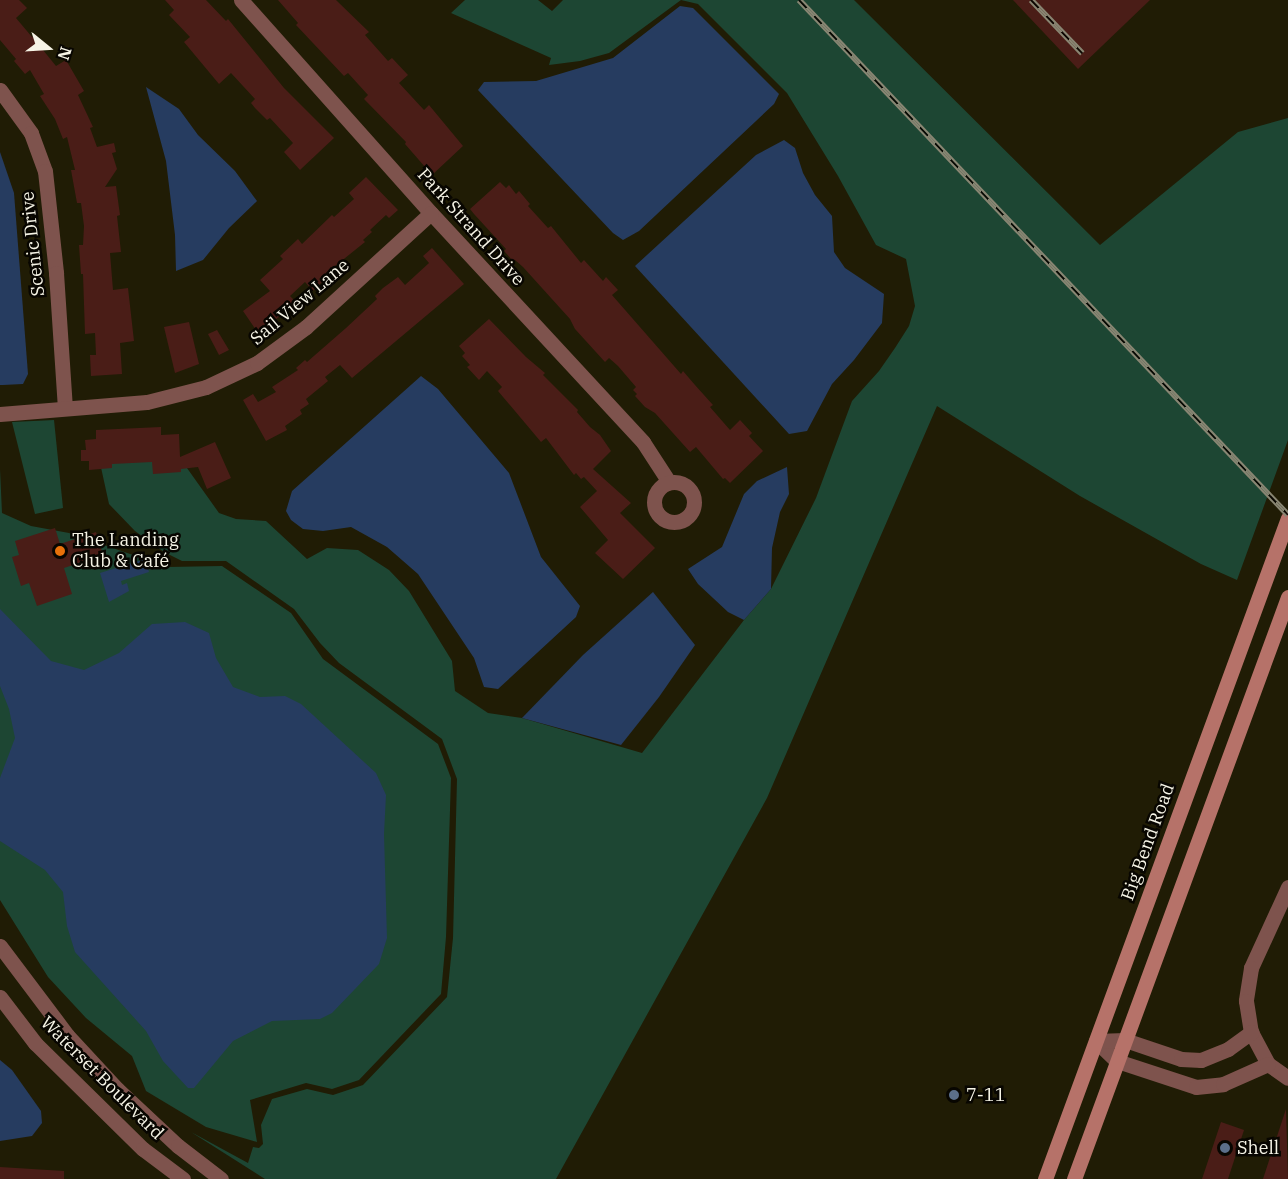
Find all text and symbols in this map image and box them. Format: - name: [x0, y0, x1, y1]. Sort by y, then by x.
- north arrow: [18, 18, 78, 78]
- text: N: [54, 44, 77, 63]
- street label: Park Strand Drive: [413, 164, 529, 290]
- street label: Scenic Drive: [17, 190, 49, 298]
- street label: Sail View Lane: [246, 254, 354, 350]
- place label: The Landing Club & Café: [72, 530, 179, 572]
- marker: The Landing Club & Café: [53, 544, 67, 558]
- street label: Big Bend Road: [1117, 781, 1179, 903]
- street label: Waterset Boulevard: [36, 1012, 168, 1144]
- place label: 7-11: [966, 1084, 1005, 1106]
- marker: 7-11: [947, 1088, 961, 1102]
- place label: Shell: [1237, 1137, 1279, 1159]
- marker: Shell: [1218, 1141, 1232, 1155]

